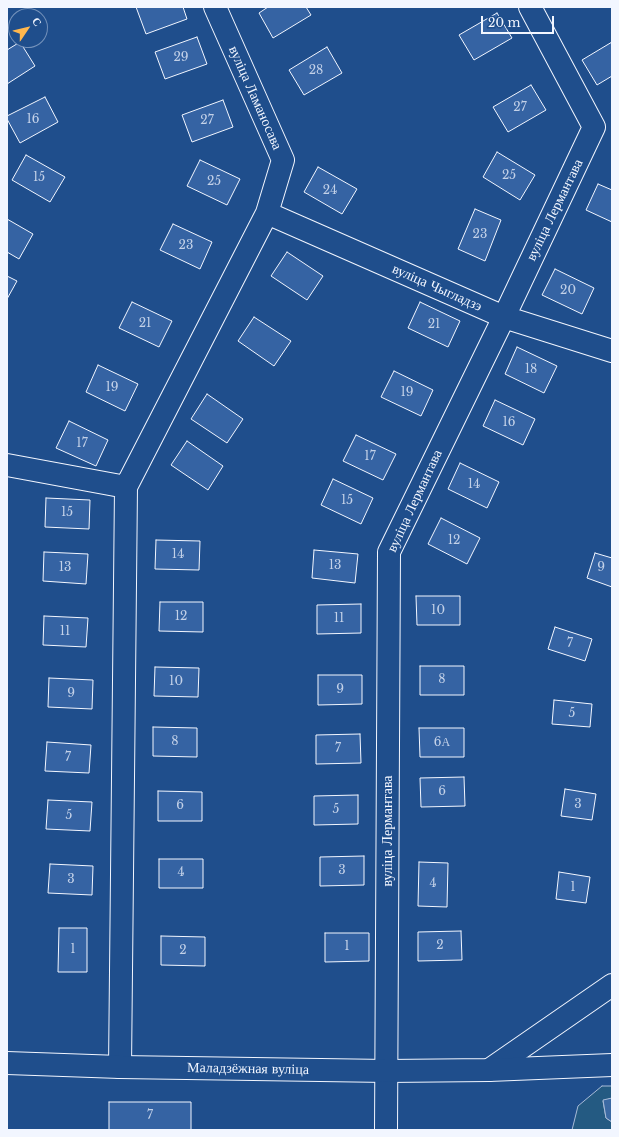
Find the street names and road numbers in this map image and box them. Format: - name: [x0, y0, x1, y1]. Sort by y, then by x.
- street label: вуліца Ламаносава: [225, 43, 285, 153]
- street label: вуліца Лермантава: [523, 156, 587, 264]
- street label: вуліца Чыгладзэ: [389, 261, 485, 315]
- street label: вуліца Лермантава: [384, 447, 446, 555]
- street label: вуліца Лермантава: [380, 775, 396, 887]
- street label: Маладзёжная вуліца: [187, 1060, 309, 1078]

